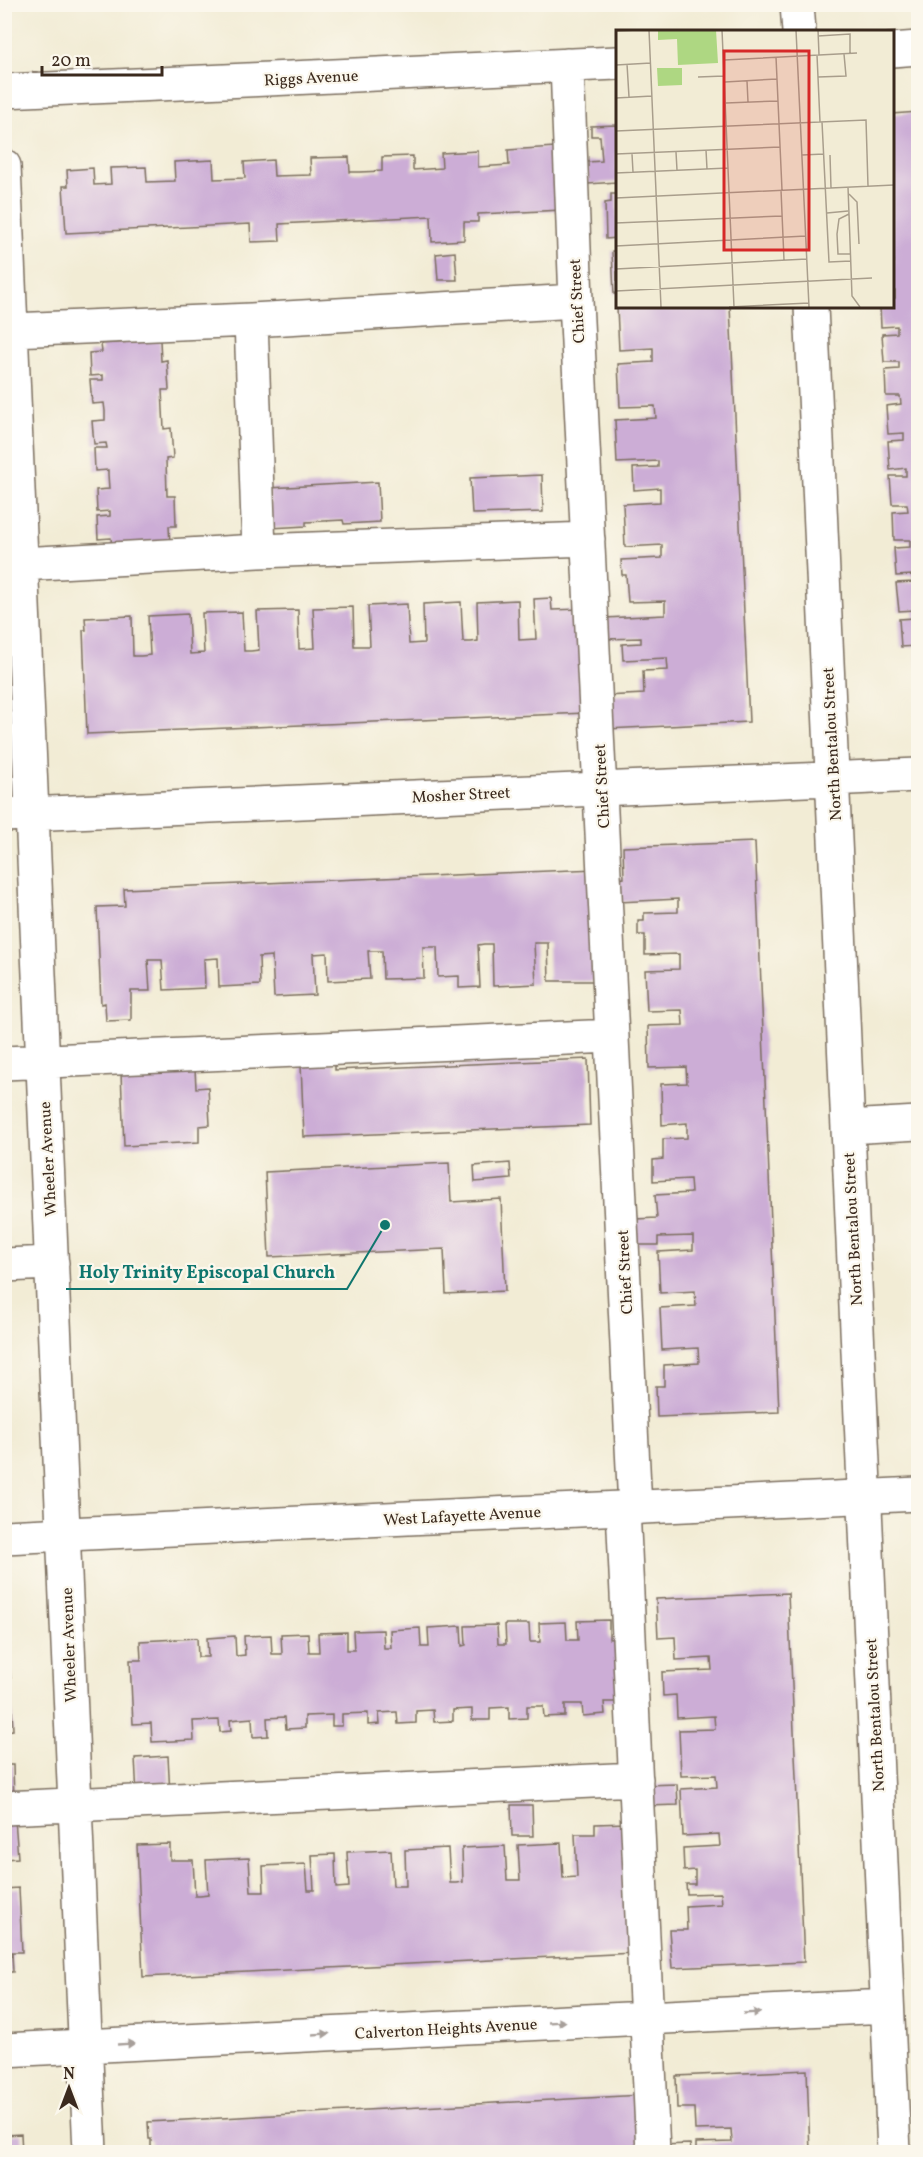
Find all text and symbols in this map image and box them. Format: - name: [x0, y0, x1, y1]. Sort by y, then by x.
- inset map: [616, 30, 893, 308]
- scale bar: [42, 39, 162, 77]
- text: 20 m: [51, 49, 91, 74]
- street label: Riggs Avenue: [263, 66, 359, 92]
- street label: Chief Street: [565, 258, 591, 344]
- street label: North Bentalou Street: [818, 666, 848, 821]
- street label: Chief Street: [590, 743, 616, 829]
- street label: Mosher Street: [411, 782, 511, 810]
- street label: Wheeler Avenue: [35, 1101, 63, 1217]
- street label: North Bentalou Street: [839, 1151, 869, 1306]
- street label: Chief Street: [613, 1229, 639, 1315]
- callout: Holy Trinity Episcopal Church: [66, 1253, 347, 1289]
- text: Holy Trinity Episcopal Church: [79, 1261, 336, 1286]
- street label: West Lafayette Avenue: [383, 1502, 542, 1532]
- street label: Wheeler Avenue: [57, 1587, 83, 1703]
- street label: North Bentalou Street: [861, 1637, 891, 1792]
- one-way arrow: [743, 2008, 762, 2017]
- street label: Calverton Heights Avenue: [354, 2014, 538, 2046]
- one-way arrow: [548, 2018, 567, 2027]
- one-way arrow: [311, 2030, 330, 2039]
- one-way arrow: [116, 2040, 135, 2049]
- north arrow: [39, 2058, 99, 2118]
- text: N: [63, 2064, 75, 2086]

